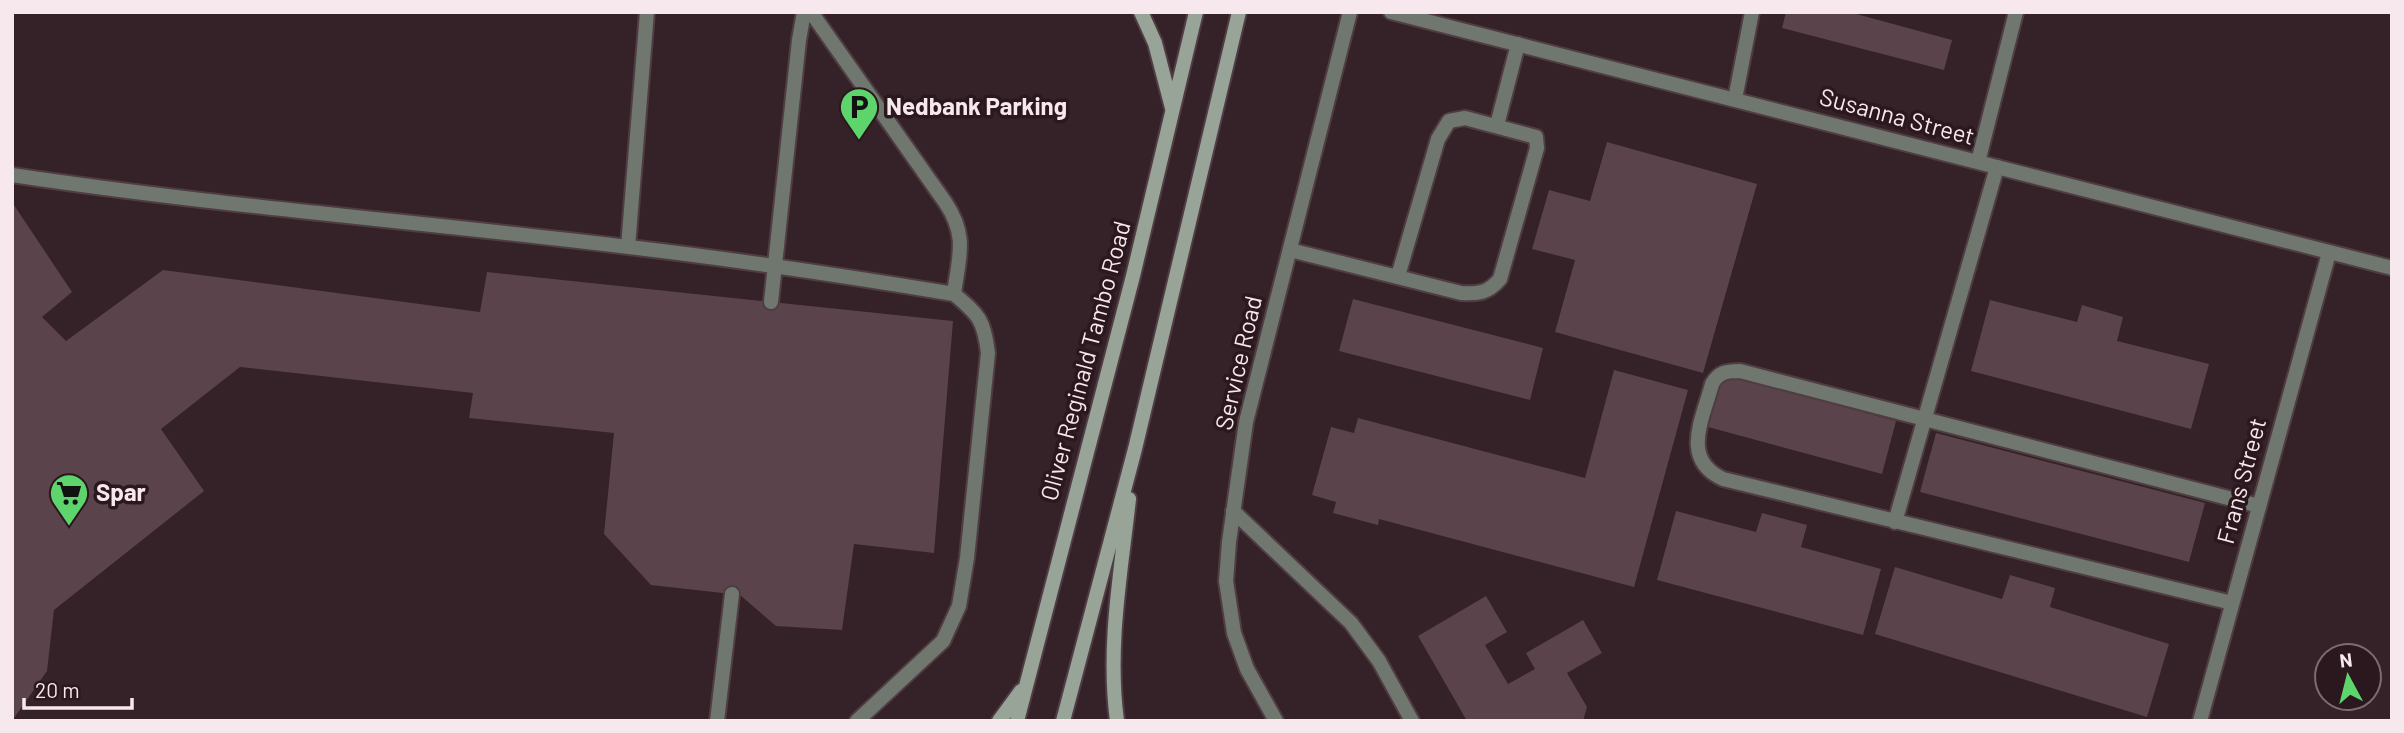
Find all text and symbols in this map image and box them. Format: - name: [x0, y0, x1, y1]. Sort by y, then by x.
- street label: Susanna Street: [1817, 81, 1978, 150]
- parking icon: Nedbank Parking: [838, 86, 880, 141]
- place label: Nedbank Parking: [886, 91, 1067, 120]
- street label: Oliver Reginald Tambo Road: [1033, 218, 1136, 504]
- street label: Service Road: [1208, 293, 1267, 433]
- street label: Frans Street: [2210, 415, 2271, 547]
- supermarket icon: Spar: [48, 472, 90, 527]
- place label: Spar: [96, 477, 146, 506]
- north arrow: [2313, 642, 2383, 712]
- text: N: [2338, 647, 2354, 672]
- scale bar: [24, 666, 133, 710]
- text: 20 m: [35, 677, 80, 702]

